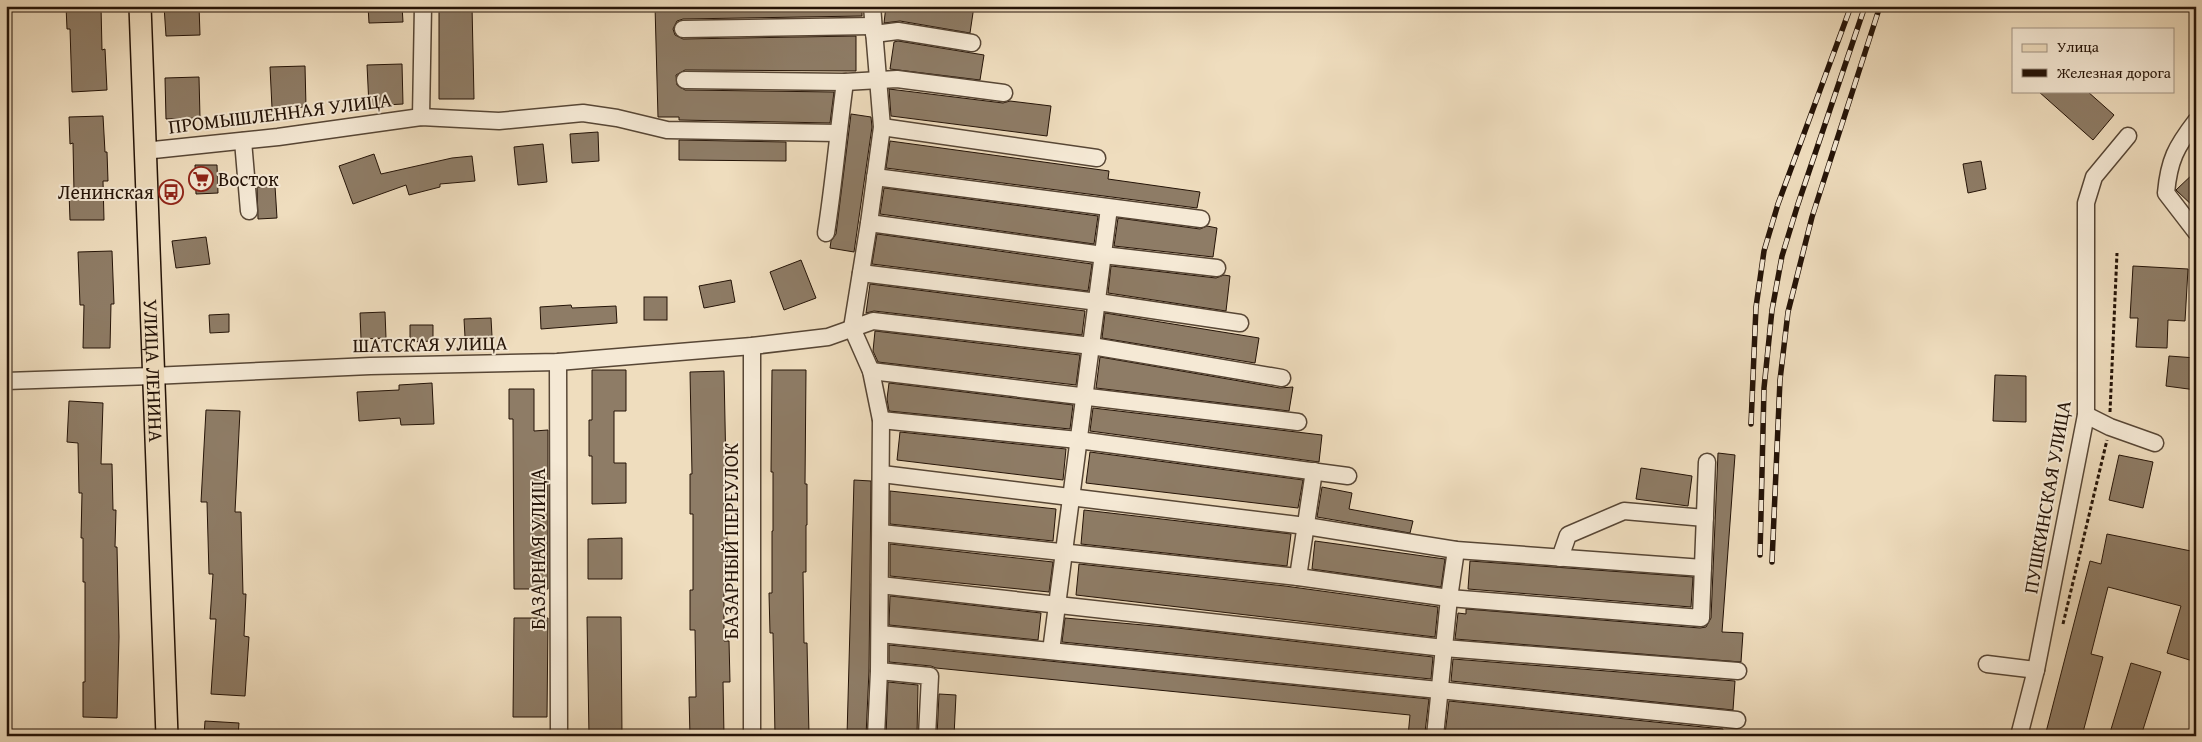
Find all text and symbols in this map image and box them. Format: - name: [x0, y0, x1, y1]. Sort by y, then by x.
- legend: [2012, 28, 2174, 92]
- text: Улица: [2057, 36, 2100, 57]
- text: Железная дорога: [2056, 62, 2172, 83]
- street label: ПРОМЫШЛЕННАЯ УЛИЦА: [167, 84, 393, 141]
- place label: Восток: [218, 164, 279, 193]
- supermarket icon: Восток: [188, 166, 214, 192]
- place label: Ленинская: [58, 177, 154, 206]
- bus stop icon: Ленинская: [158, 179, 184, 205]
- street label: УЛИЦА ЛЕНИНА: [137, 299, 171, 443]
- street label: ШАТСКАЯ УЛИЦА: [352, 328, 508, 359]
- street label: ПУШКИНСКАЯ УЛИЦА: [2015, 398, 2078, 596]
- street label: БАЗАРНЫЙ ПЕРЕУЛОК: [716, 442, 745, 639]
- street label: БАЗАРНАЯ УЛИЦА: [523, 468, 552, 630]

